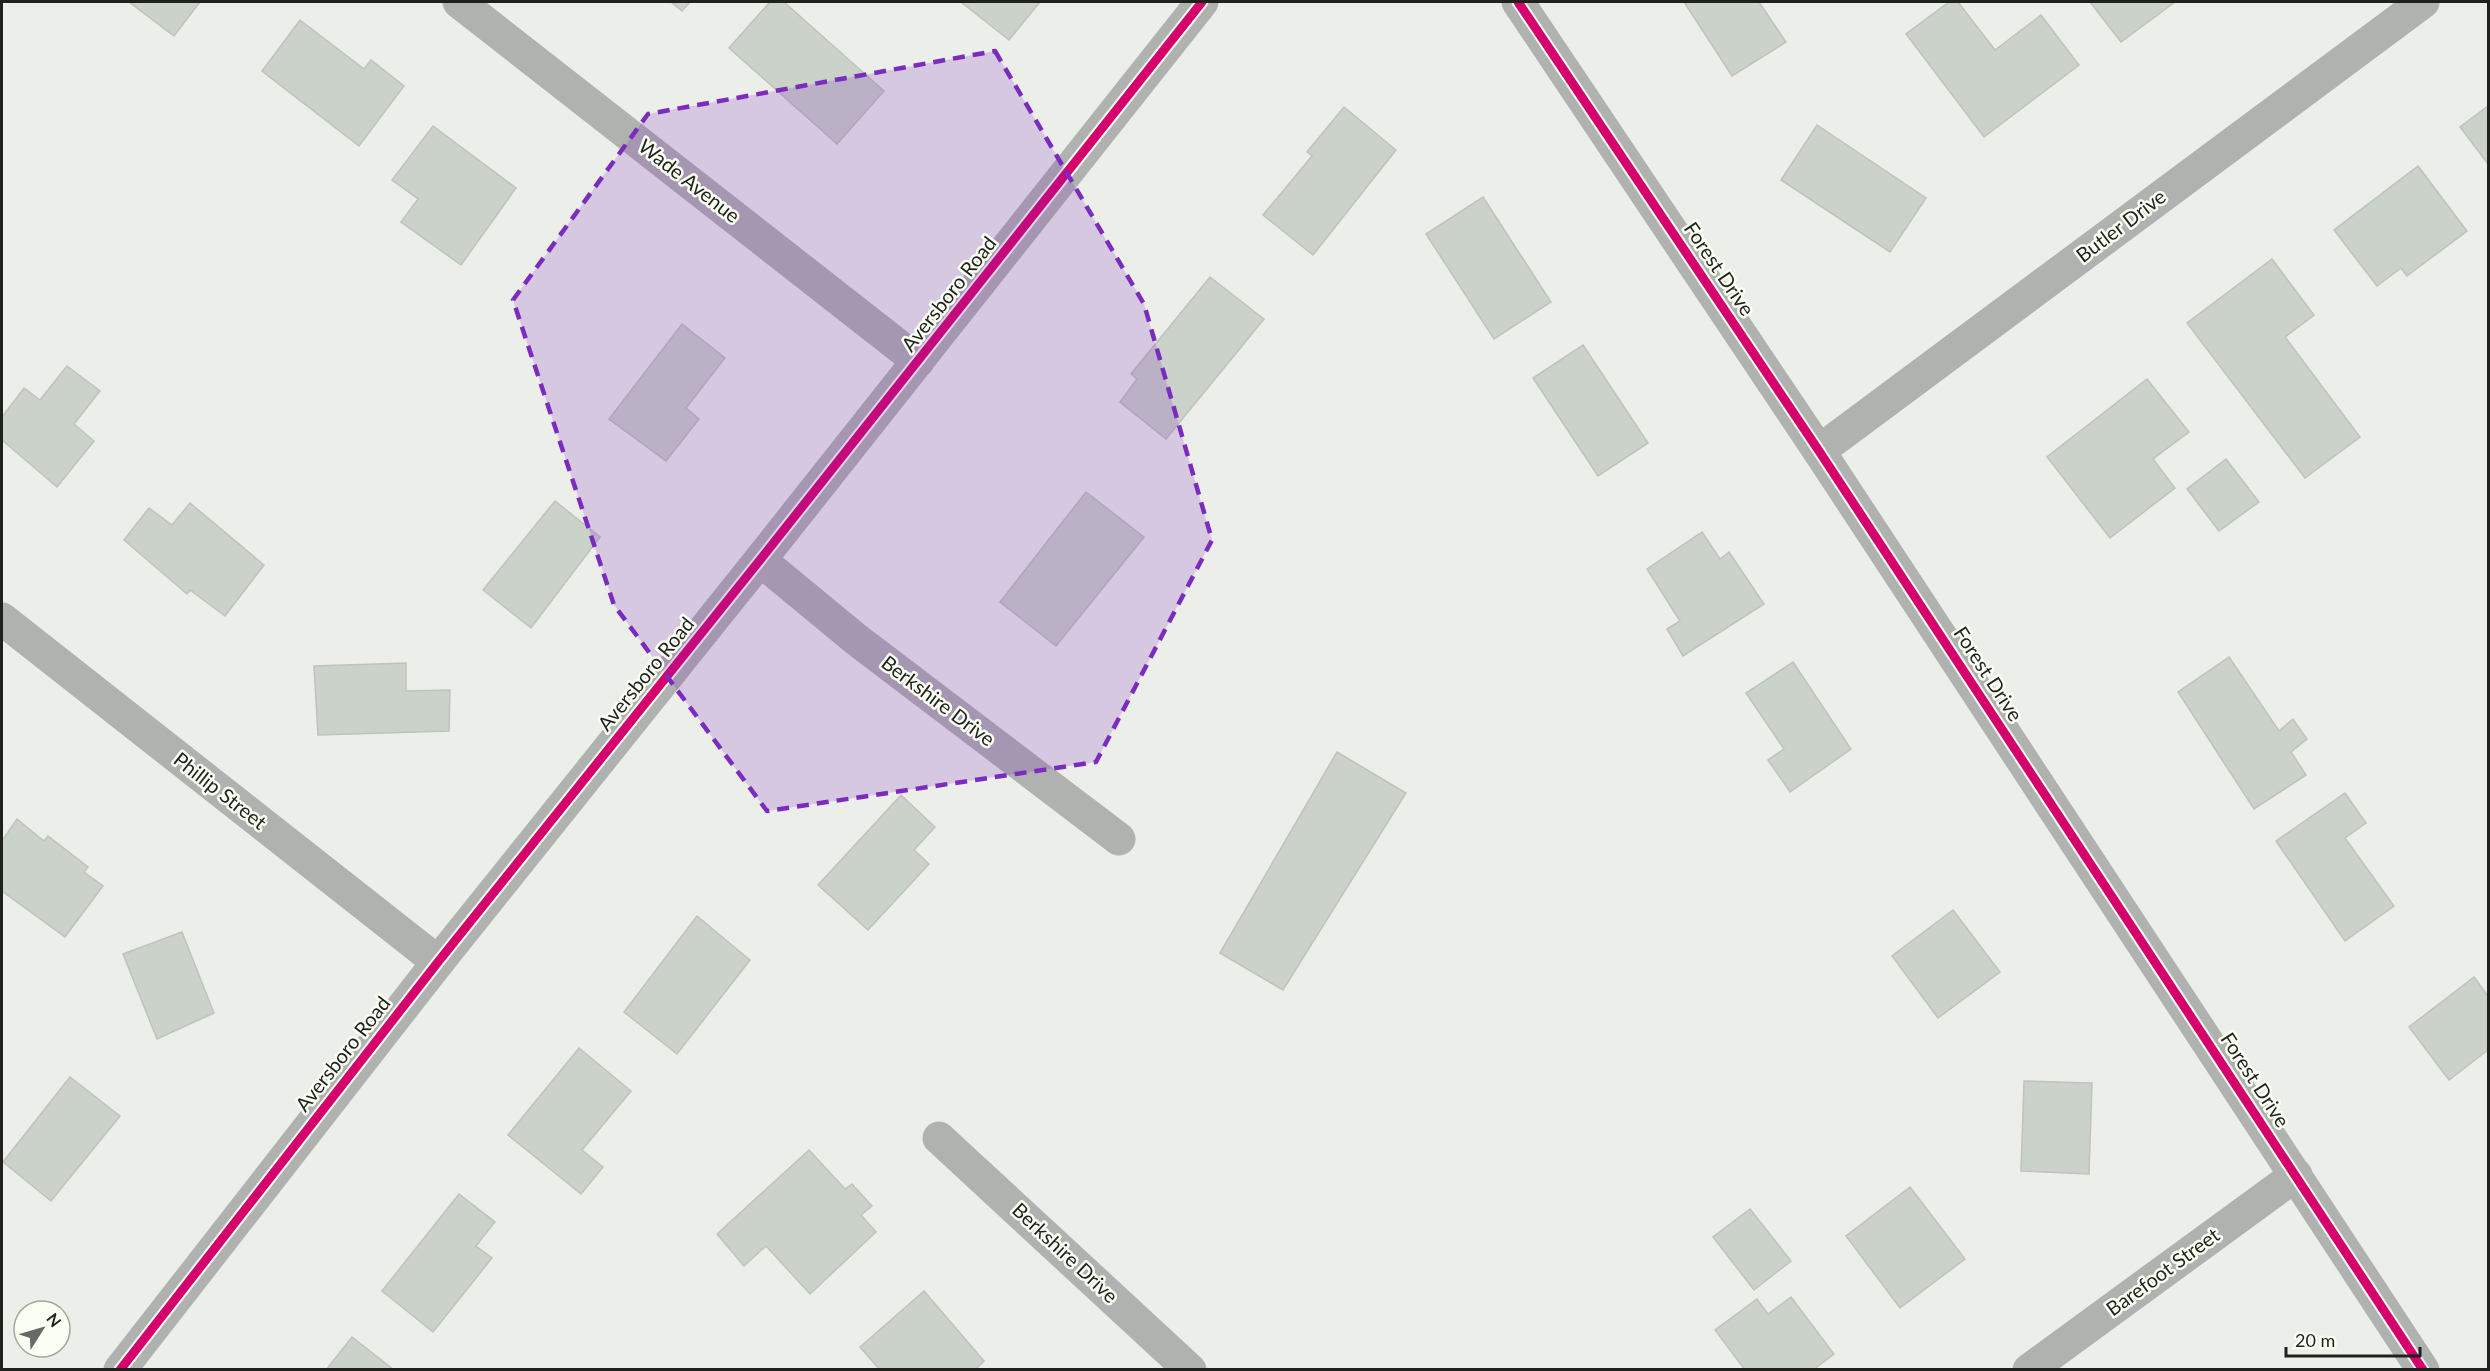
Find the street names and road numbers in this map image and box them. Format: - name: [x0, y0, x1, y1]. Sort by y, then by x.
- street label: Wade Avenue: [634, 133, 745, 227]
- street label: Butler Drive: [2071, 184, 2170, 267]
- street label: Forest Drive: [1680, 217, 1760, 320]
- street label: Aversboro Road: [896, 231, 1001, 356]
- street label: Aversboro Road: [592, 612, 698, 735]
- street label: Forest Drive: [1949, 622, 2028, 725]
- street label: Berkshire Drive: [877, 650, 1000, 751]
- street label: Phillip Street: [169, 747, 272, 834]
- street label: Aversboro Road: [290, 991, 395, 1116]
- street label: Forest Drive: [2216, 1028, 2295, 1131]
- street label: Berkshire Drive: [1008, 1197, 1123, 1307]
- street label: Barefoot Street: [2101, 1222, 2224, 1320]

